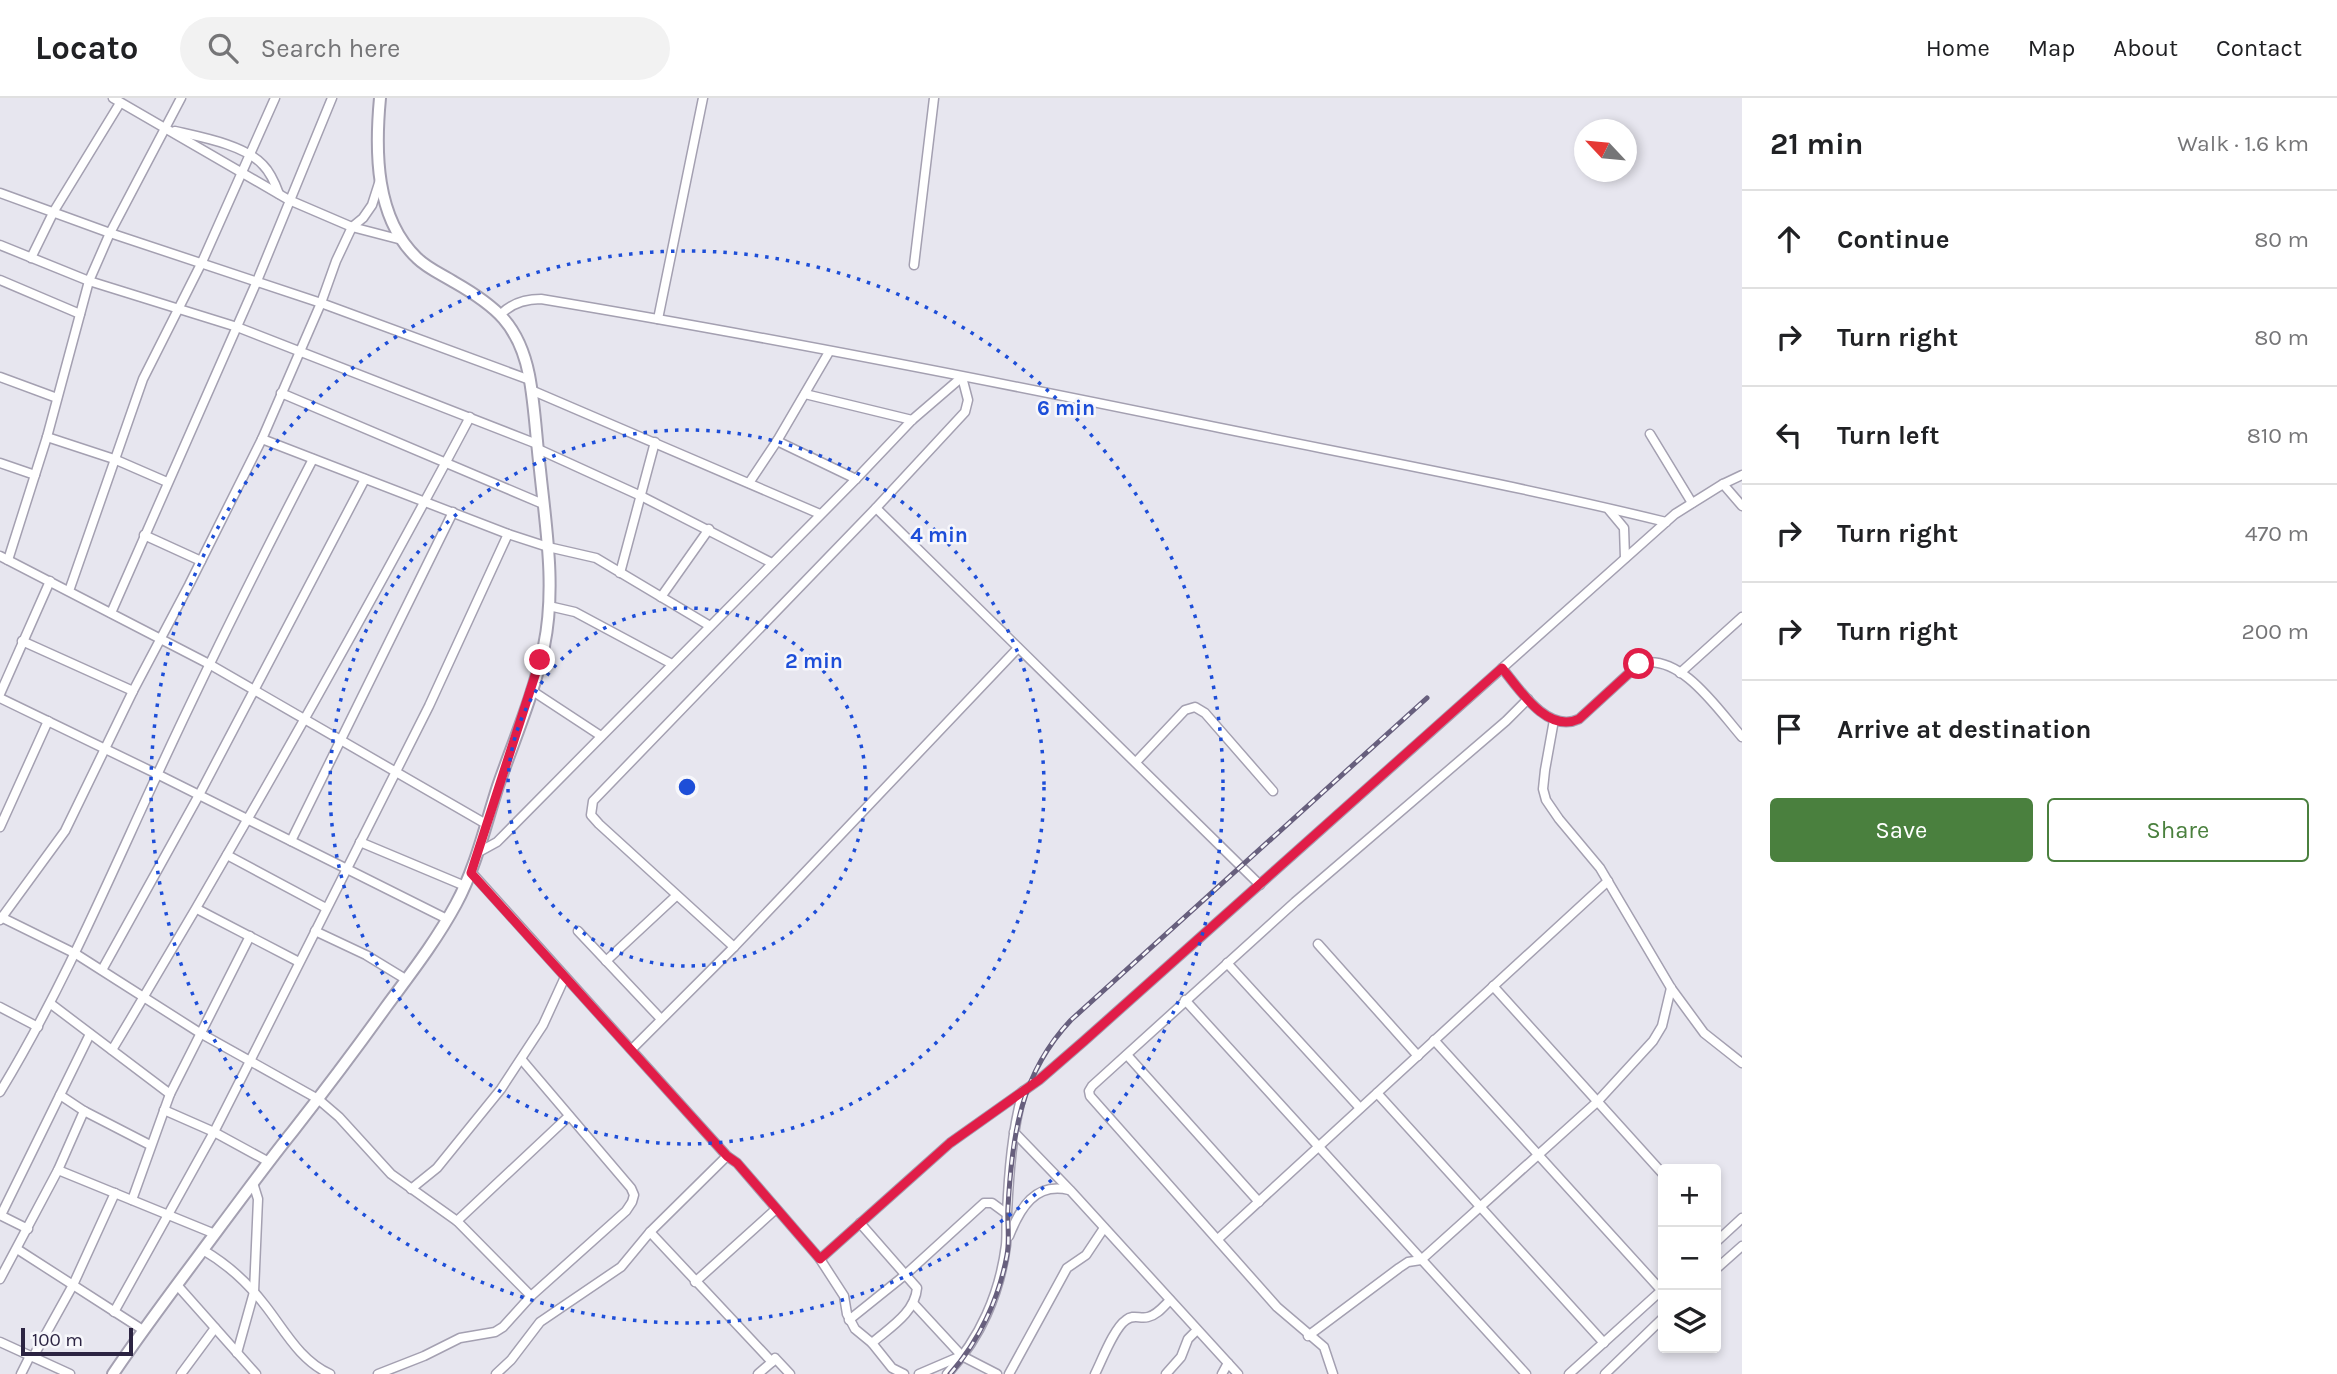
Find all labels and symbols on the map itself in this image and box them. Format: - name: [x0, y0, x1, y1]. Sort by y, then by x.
- north arrow: [1574, 119, 1637, 182]
- text: 6 min: [1037, 396, 1095, 420]
- text: 4 min: [910, 523, 968, 547]
- route end: [524, 644, 555, 675]
- route start: [1623, 648, 1654, 679]
- text: 2 min: [785, 649, 843, 673]
- centre of rings: [675, 775, 699, 799]
- scale bar: [21, 1325, 133, 1357]

